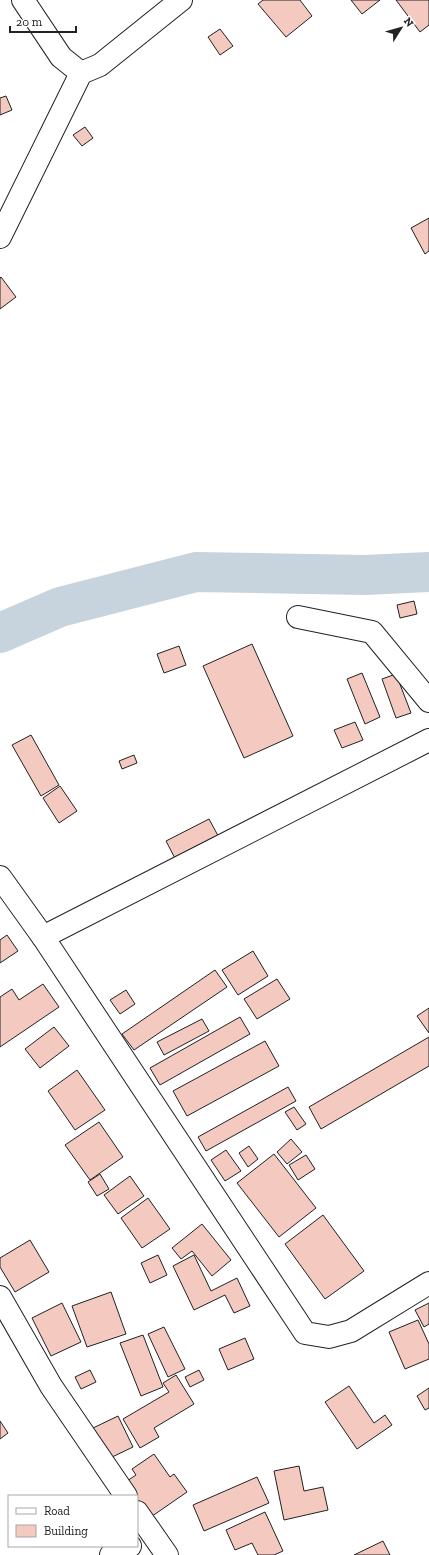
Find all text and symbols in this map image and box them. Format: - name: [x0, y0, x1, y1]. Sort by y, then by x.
- scale bar: [10, 8, 76, 34]
- north arrow: [381, 8, 421, 48]
- text: 20 m: [16, 15, 43, 29]
- text: N: [401, 15, 417, 30]
- legend: [8, 1495, 138, 1547]
- text: Road: [44, 1504, 70, 1518]
- text: Building: [44, 1524, 88, 1538]

